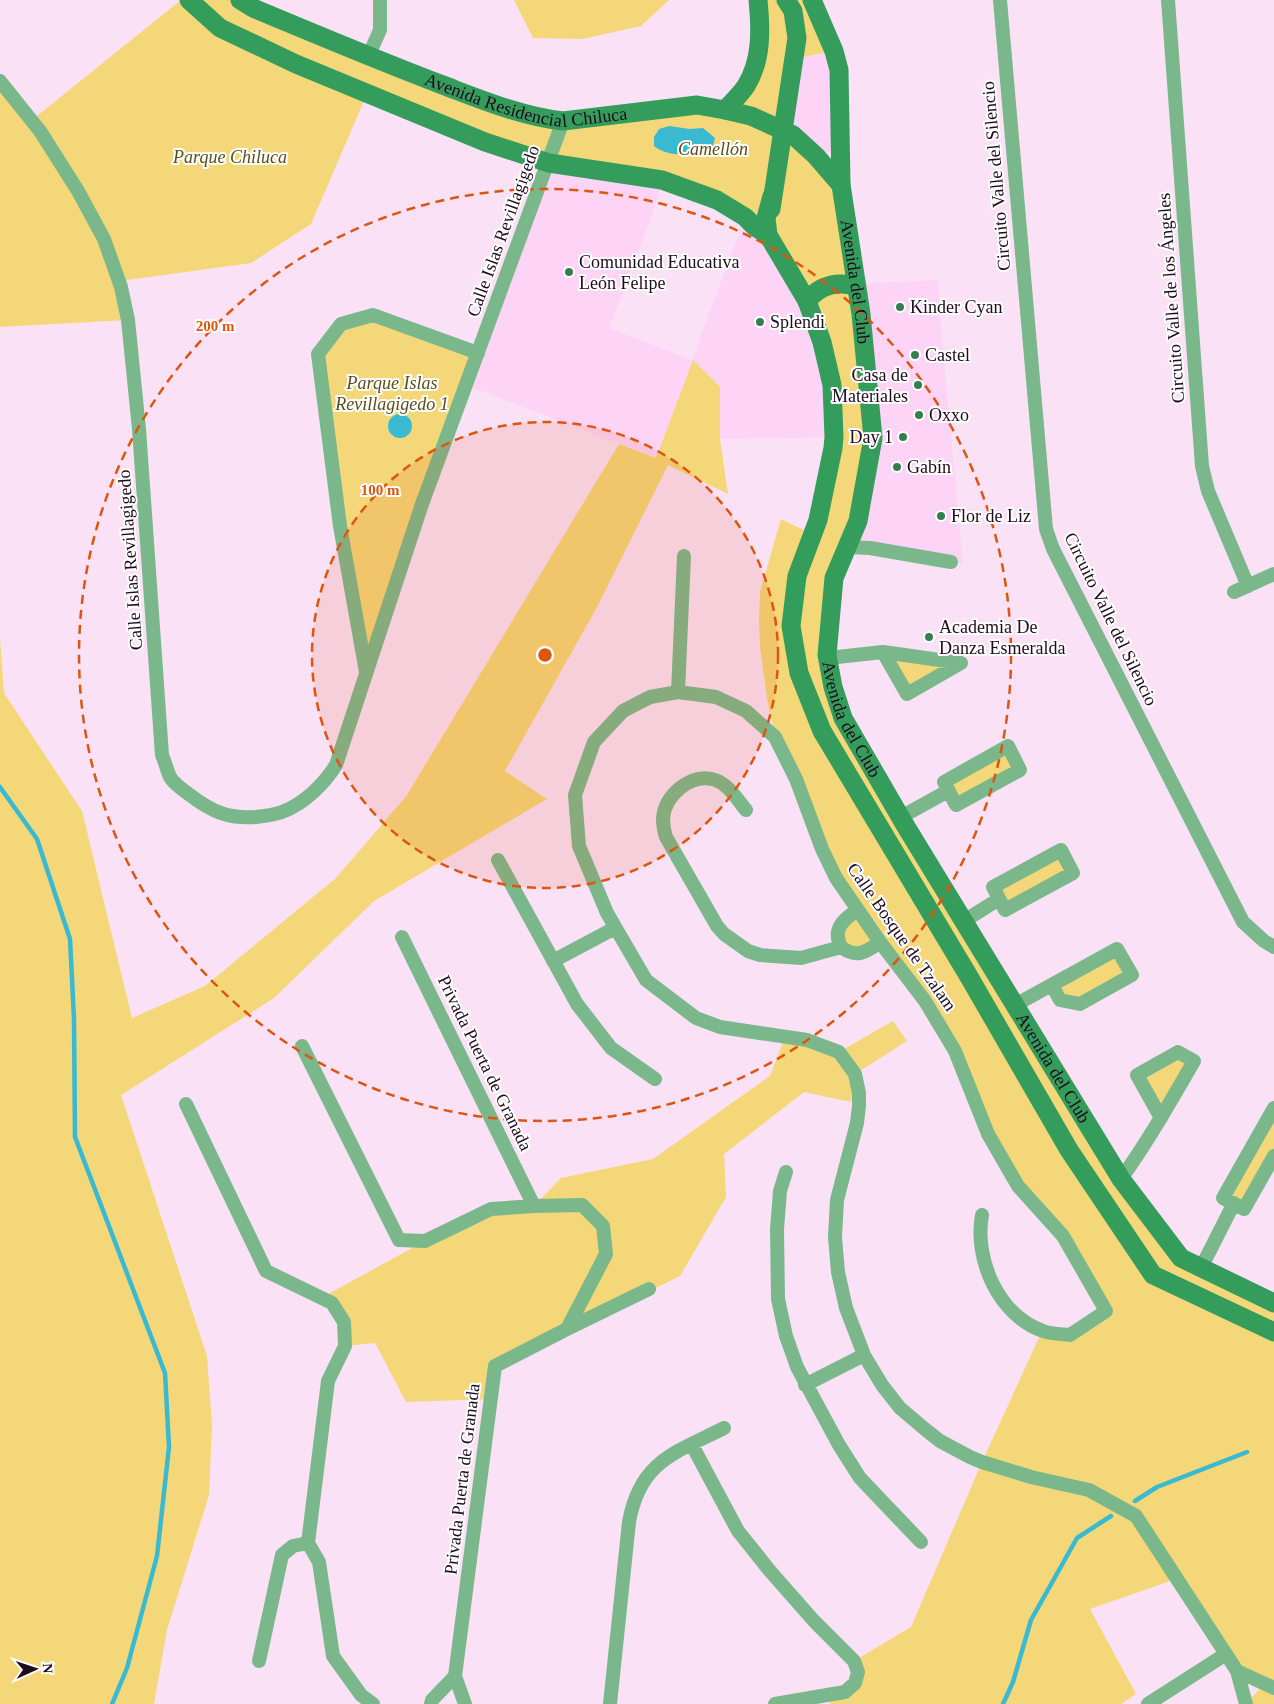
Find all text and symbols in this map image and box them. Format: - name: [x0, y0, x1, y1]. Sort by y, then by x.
- street label: Avenida Residencial Chiluca: [422, 69, 628, 131]
- street label: Circuito Valle del Silencio: [978, 80, 1014, 272]
- park label: Camellón: [678, 139, 748, 159]
- street label: Calle Islas Revillagigedo: [463, 143, 543, 319]
- park label: Parque Chiluca: [172, 147, 287, 167]
- street label: Circuito Valle de los Ángeles: [1153, 192, 1188, 404]
- street label: Avenida del Club: [836, 218, 874, 345]
- place label: Comunidad Educativa León Felipe: [579, 252, 739, 293]
- marker: Comunidad Educativa León Felipe: [563, 266, 575, 278]
- place label: Kinder Cyan: [910, 297, 1002, 317]
- marker: Kinder Cyan: [894, 301, 906, 313]
- place label: Splendi: [770, 312, 825, 332]
- marker: Splendi: [754, 316, 766, 328]
- text: 200 m: [196, 318, 235, 334]
- place label: Castel: [925, 345, 970, 365]
- marker: Castel: [909, 349, 921, 361]
- place label: Casa de Materiales: [832, 365, 908, 406]
- park label: Parque Islas Revillagigedo 1: [334, 373, 449, 414]
- marker: Casa de Materiales: [912, 379, 924, 391]
- place label: Oxxo: [929, 405, 969, 425]
- marker: Oxxo: [913, 409, 925, 421]
- place label: Day 1: [850, 427, 893, 447]
- marker: Day 1: [897, 431, 909, 443]
- place label: Gabín: [907, 457, 951, 477]
- marker: Gabín: [891, 461, 903, 473]
- street label: Calle Islas Revillagigedo: [114, 469, 146, 651]
- text: 100 m: [361, 482, 400, 498]
- place label: Flor de Liz: [951, 506, 1031, 526]
- marker: Flor de Liz: [935, 510, 947, 522]
- street label: Circuito Valle del Silencio: [1060, 529, 1162, 709]
- place label: Academia De Danza Esmeralda: [939, 617, 1065, 658]
- marker: Academia De Danza Esmeralda: [923, 631, 935, 643]
- centre of rings: [536, 646, 554, 664]
- street label: Avenida del Club: [818, 659, 885, 781]
- street label: Calle Bosque de Tzalam: [843, 859, 961, 1015]
- street label: Privada Puerta de Granada: [434, 972, 536, 1154]
- street label: Avenida del Club: [1012, 1009, 1094, 1127]
- street label: Privada Puerta de Granada: [440, 1382, 484, 1576]
- north arrow: [10, 1644, 60, 1694]
- text: N: [40, 1663, 55, 1674]

